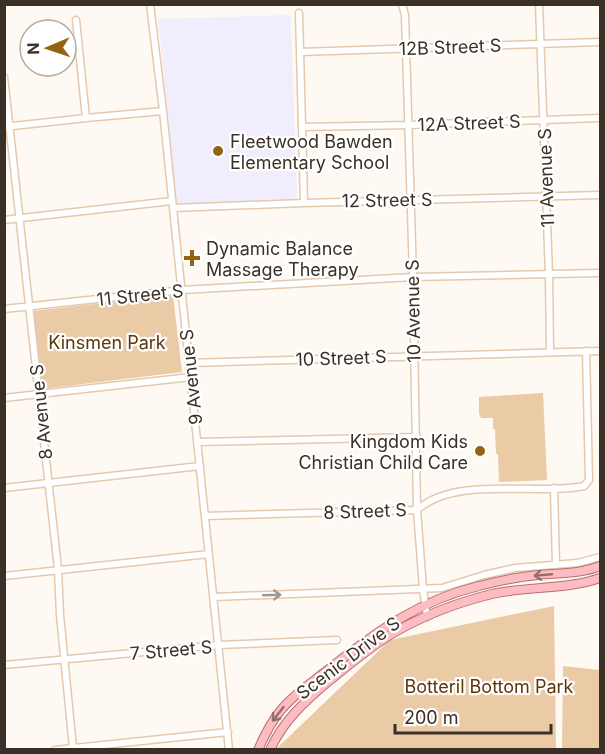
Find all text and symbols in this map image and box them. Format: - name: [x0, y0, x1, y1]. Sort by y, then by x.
- north arrow: [18, 18, 78, 78]
- street label: 12B Street S: [398, 35, 502, 59]
- text: N: [23, 42, 43, 55]
- street label: 12A Street S: [417, 111, 521, 135]
- street label: 11 Avenue S: [534, 128, 558, 228]
- place label: Fleetwood Bawden Elementary School: [230, 131, 393, 173]
- marker: Fleetwood Bawden Elementary School: [211, 144, 225, 158]
- street label: 12 Street S: [341, 189, 433, 211]
- place label: Dynamic Balance Massage Therapy: [206, 238, 359, 280]
- marker: Dynamic Balance Massage Therapy: [183, 249, 201, 267]
- street label: 10 Avenue S: [402, 259, 424, 363]
- street label: 11 Street S: [96, 280, 184, 310]
- street label: 9 Avenue S: [176, 328, 206, 426]
- park label: Kinsmen Park: [48, 332, 166, 353]
- street label: 10 Street S: [295, 346, 387, 370]
- street label: 8 Avenue S: [26, 363, 56, 461]
- place label: Kingdom Kids Christian Child Care: [298, 431, 468, 473]
- marker: Kingdom Kids Christian Child Care: [473, 444, 487, 458]
- street label: 8 Street S: [323, 499, 407, 523]
- one-way arrow: [534, 570, 554, 581]
- one-way arrow: [262, 589, 282, 600]
- street label: Scenic Drive S: [292, 612, 404, 704]
- street label: 7 Street S: [129, 636, 213, 664]
- park label: Botteril Bottom Park: [405, 676, 574, 697]
- scale bar: [395, 697, 551, 735]
- one-way arrow: [272, 706, 285, 722]
- text: 200 m: [404, 707, 459, 728]

